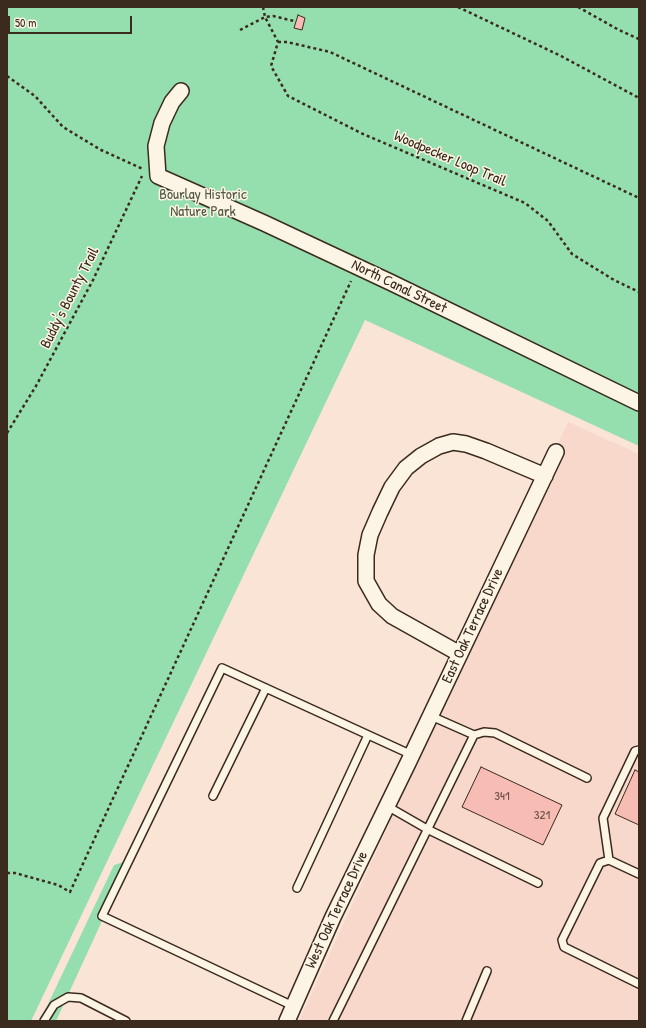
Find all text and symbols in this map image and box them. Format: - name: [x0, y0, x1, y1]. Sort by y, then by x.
- scale bar: [10, 8, 134, 34]
- text: 50 m: [15, 14, 36, 31]
- street label: Woodpecker Loop Trail: [391, 127, 509, 191]
- park label: Bourlay Historic Nature Park: [159, 186, 247, 221]
- street label: Buddy's Bounty Trail: [37, 245, 103, 351]
- street label: North Canal Street: [348, 256, 450, 318]
- street label: East Oak Terrace Drive: [438, 566, 508, 686]
- house number: 341: [494, 789, 510, 805]
- house number: 321: [534, 808, 550, 824]
- street label: West Oak Terrace Drive: [302, 848, 372, 972]

